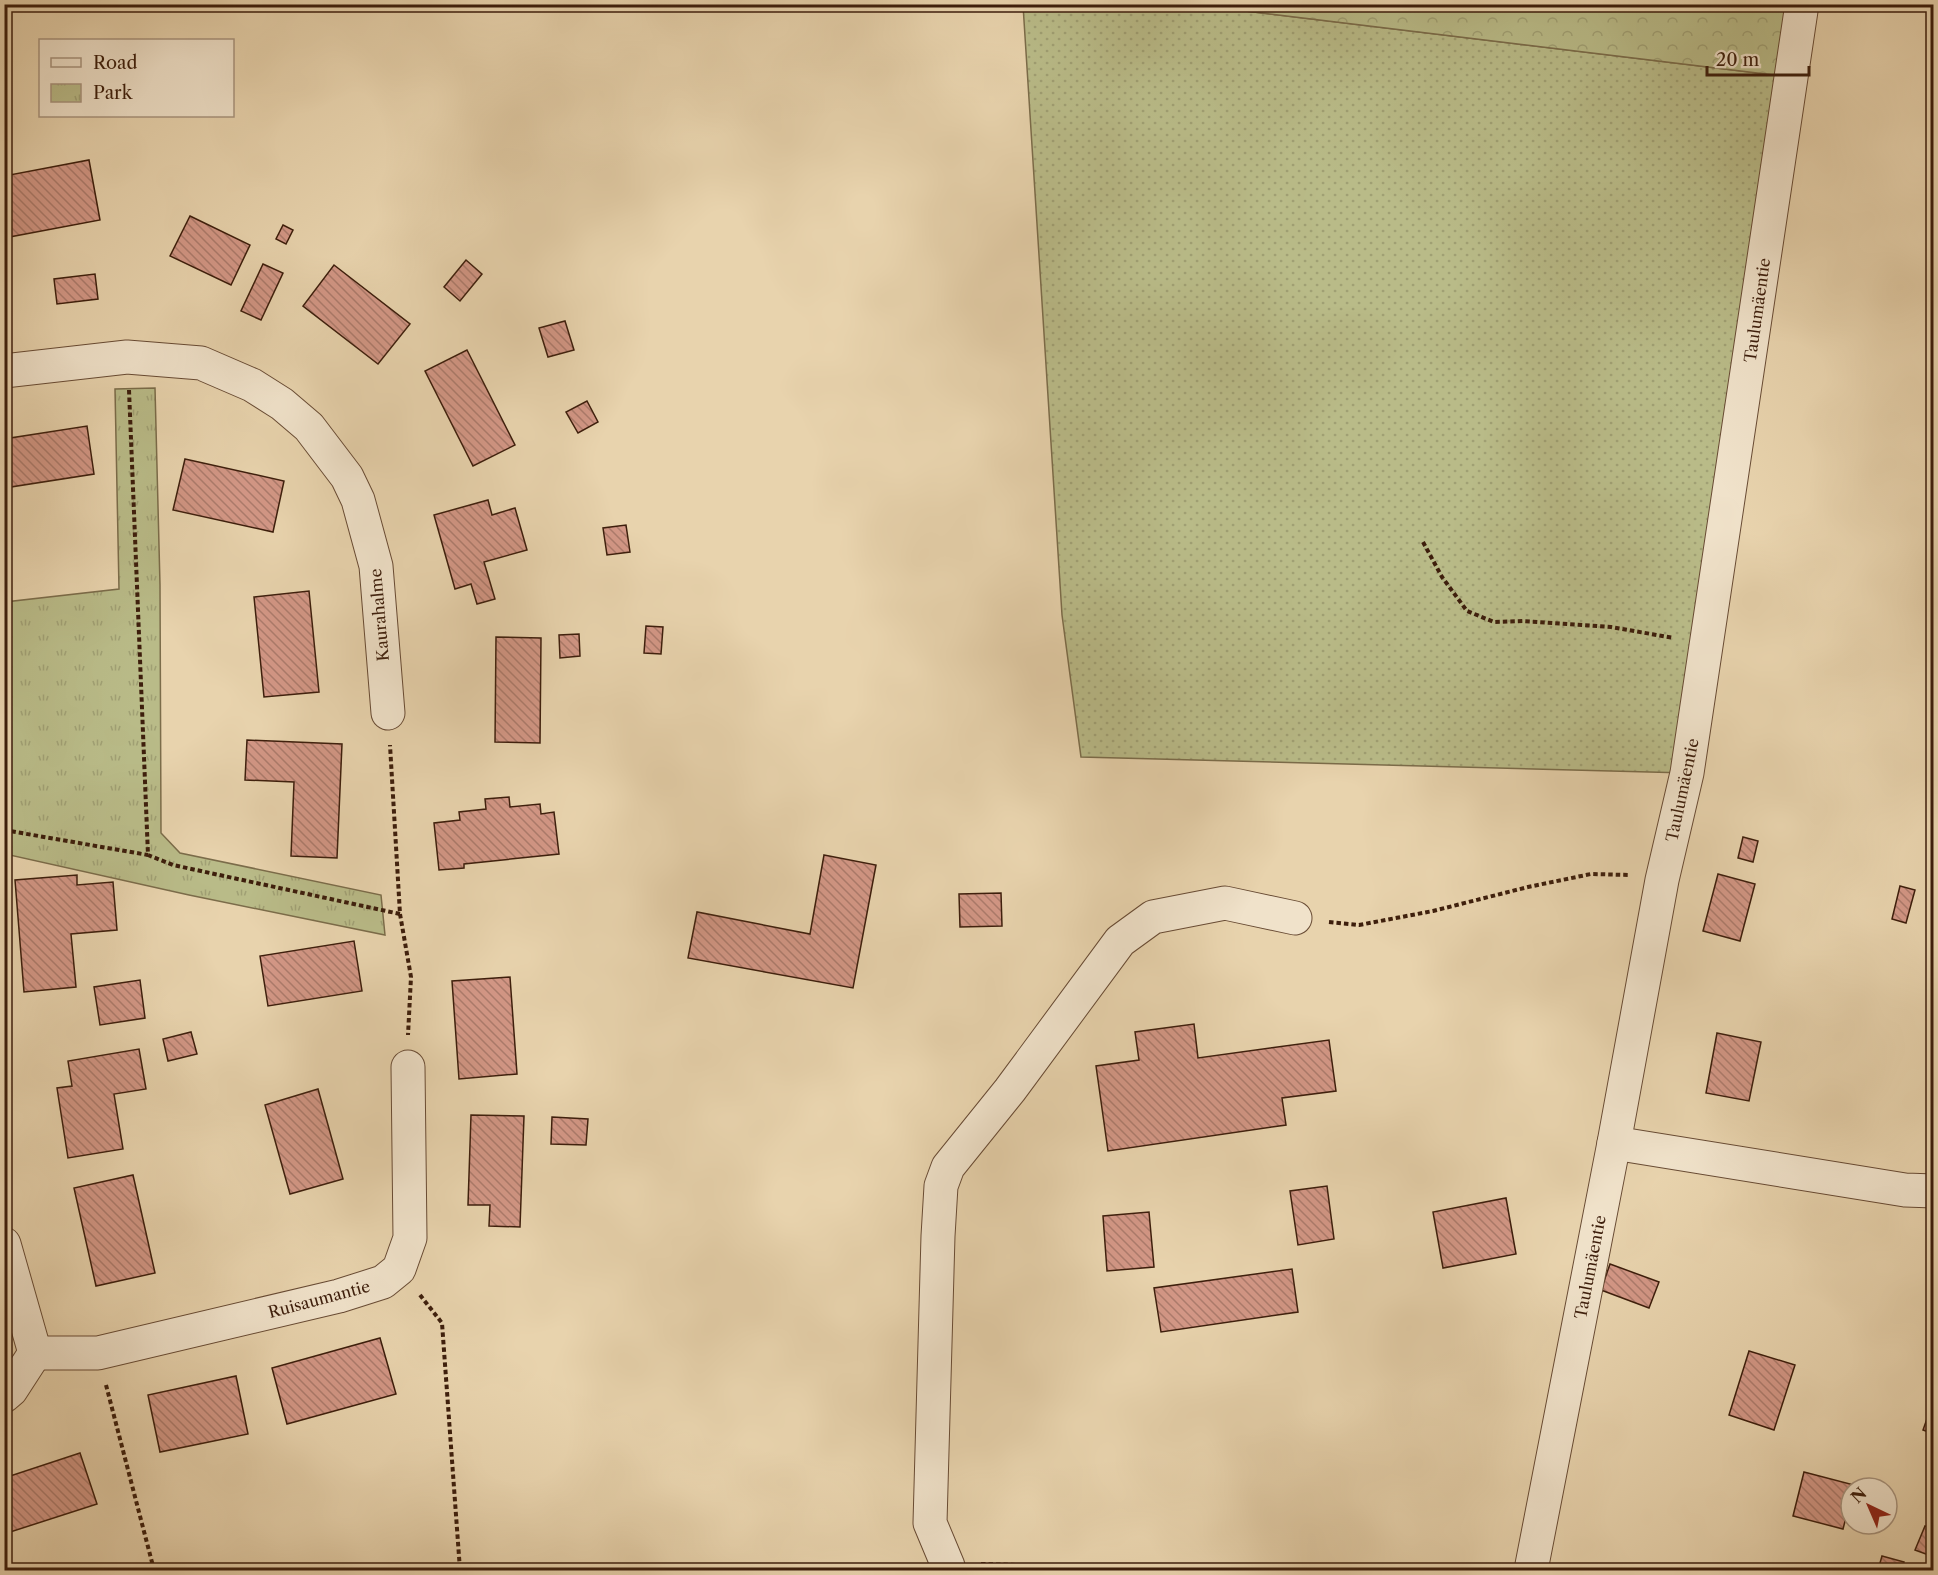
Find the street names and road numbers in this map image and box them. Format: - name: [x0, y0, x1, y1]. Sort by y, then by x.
- street label: Taulumäentie: [1740, 257, 1774, 363]
- street label: Kaurahalme: [365, 568, 393, 662]
- street label: Taulumäentie: [1661, 736, 1703, 844]
- street label: Taulumäentie: [1570, 1213, 1610, 1321]
- street label: Ruisaumantie: [266, 1276, 372, 1322]

